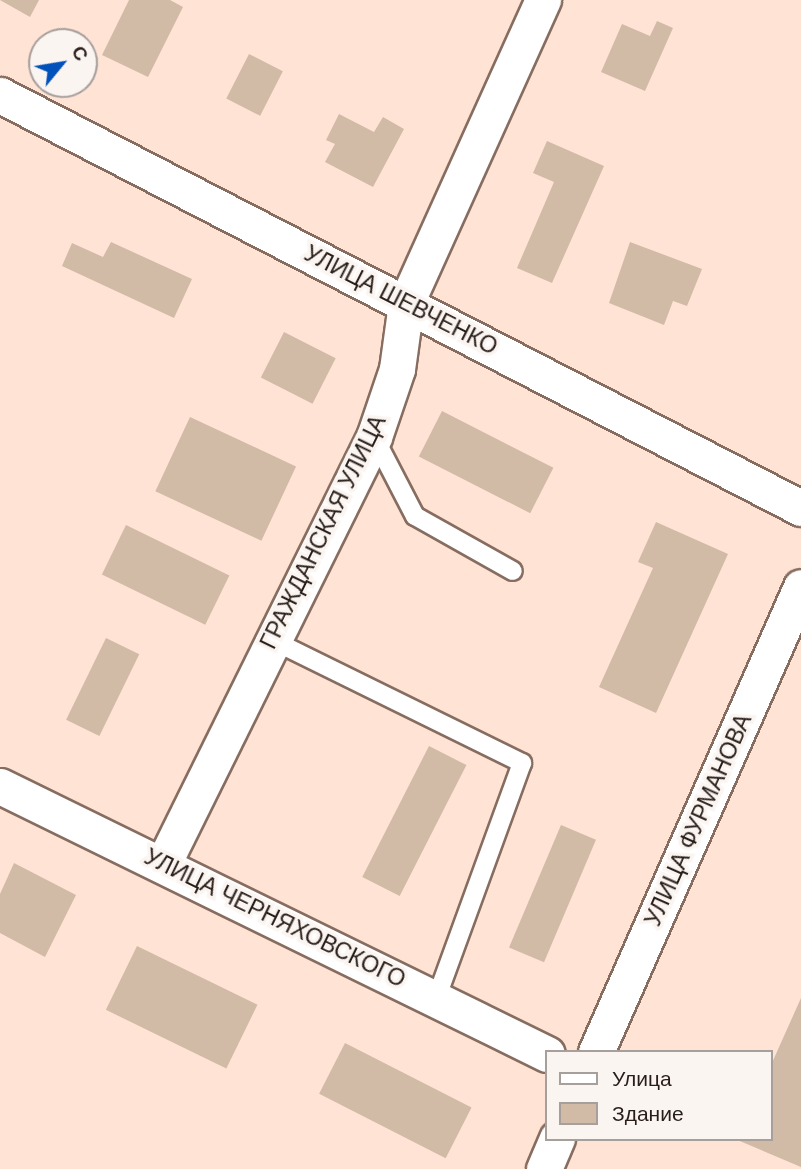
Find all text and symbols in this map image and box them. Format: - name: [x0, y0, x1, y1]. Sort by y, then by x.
- north arrow: [28, 28, 98, 98]
- text: С: [67, 42, 92, 64]
- street label: УЛИЦА ШЕВЧЕНКО: [300, 239, 502, 361]
- street label: ГРАЖДАНСКАЯ УЛИЦА: [254, 411, 392, 653]
- street label: УЛИЦА ФУРМАНОВА: [639, 710, 757, 930]
- street label: УЛИЦА ЧЕРНЯХОВСКОГО: [140, 843, 410, 993]
- legend: [546, 1050, 773, 1141]
- text: Улица: [612, 1067, 672, 1090]
- text: Здание: [612, 1102, 684, 1125]

